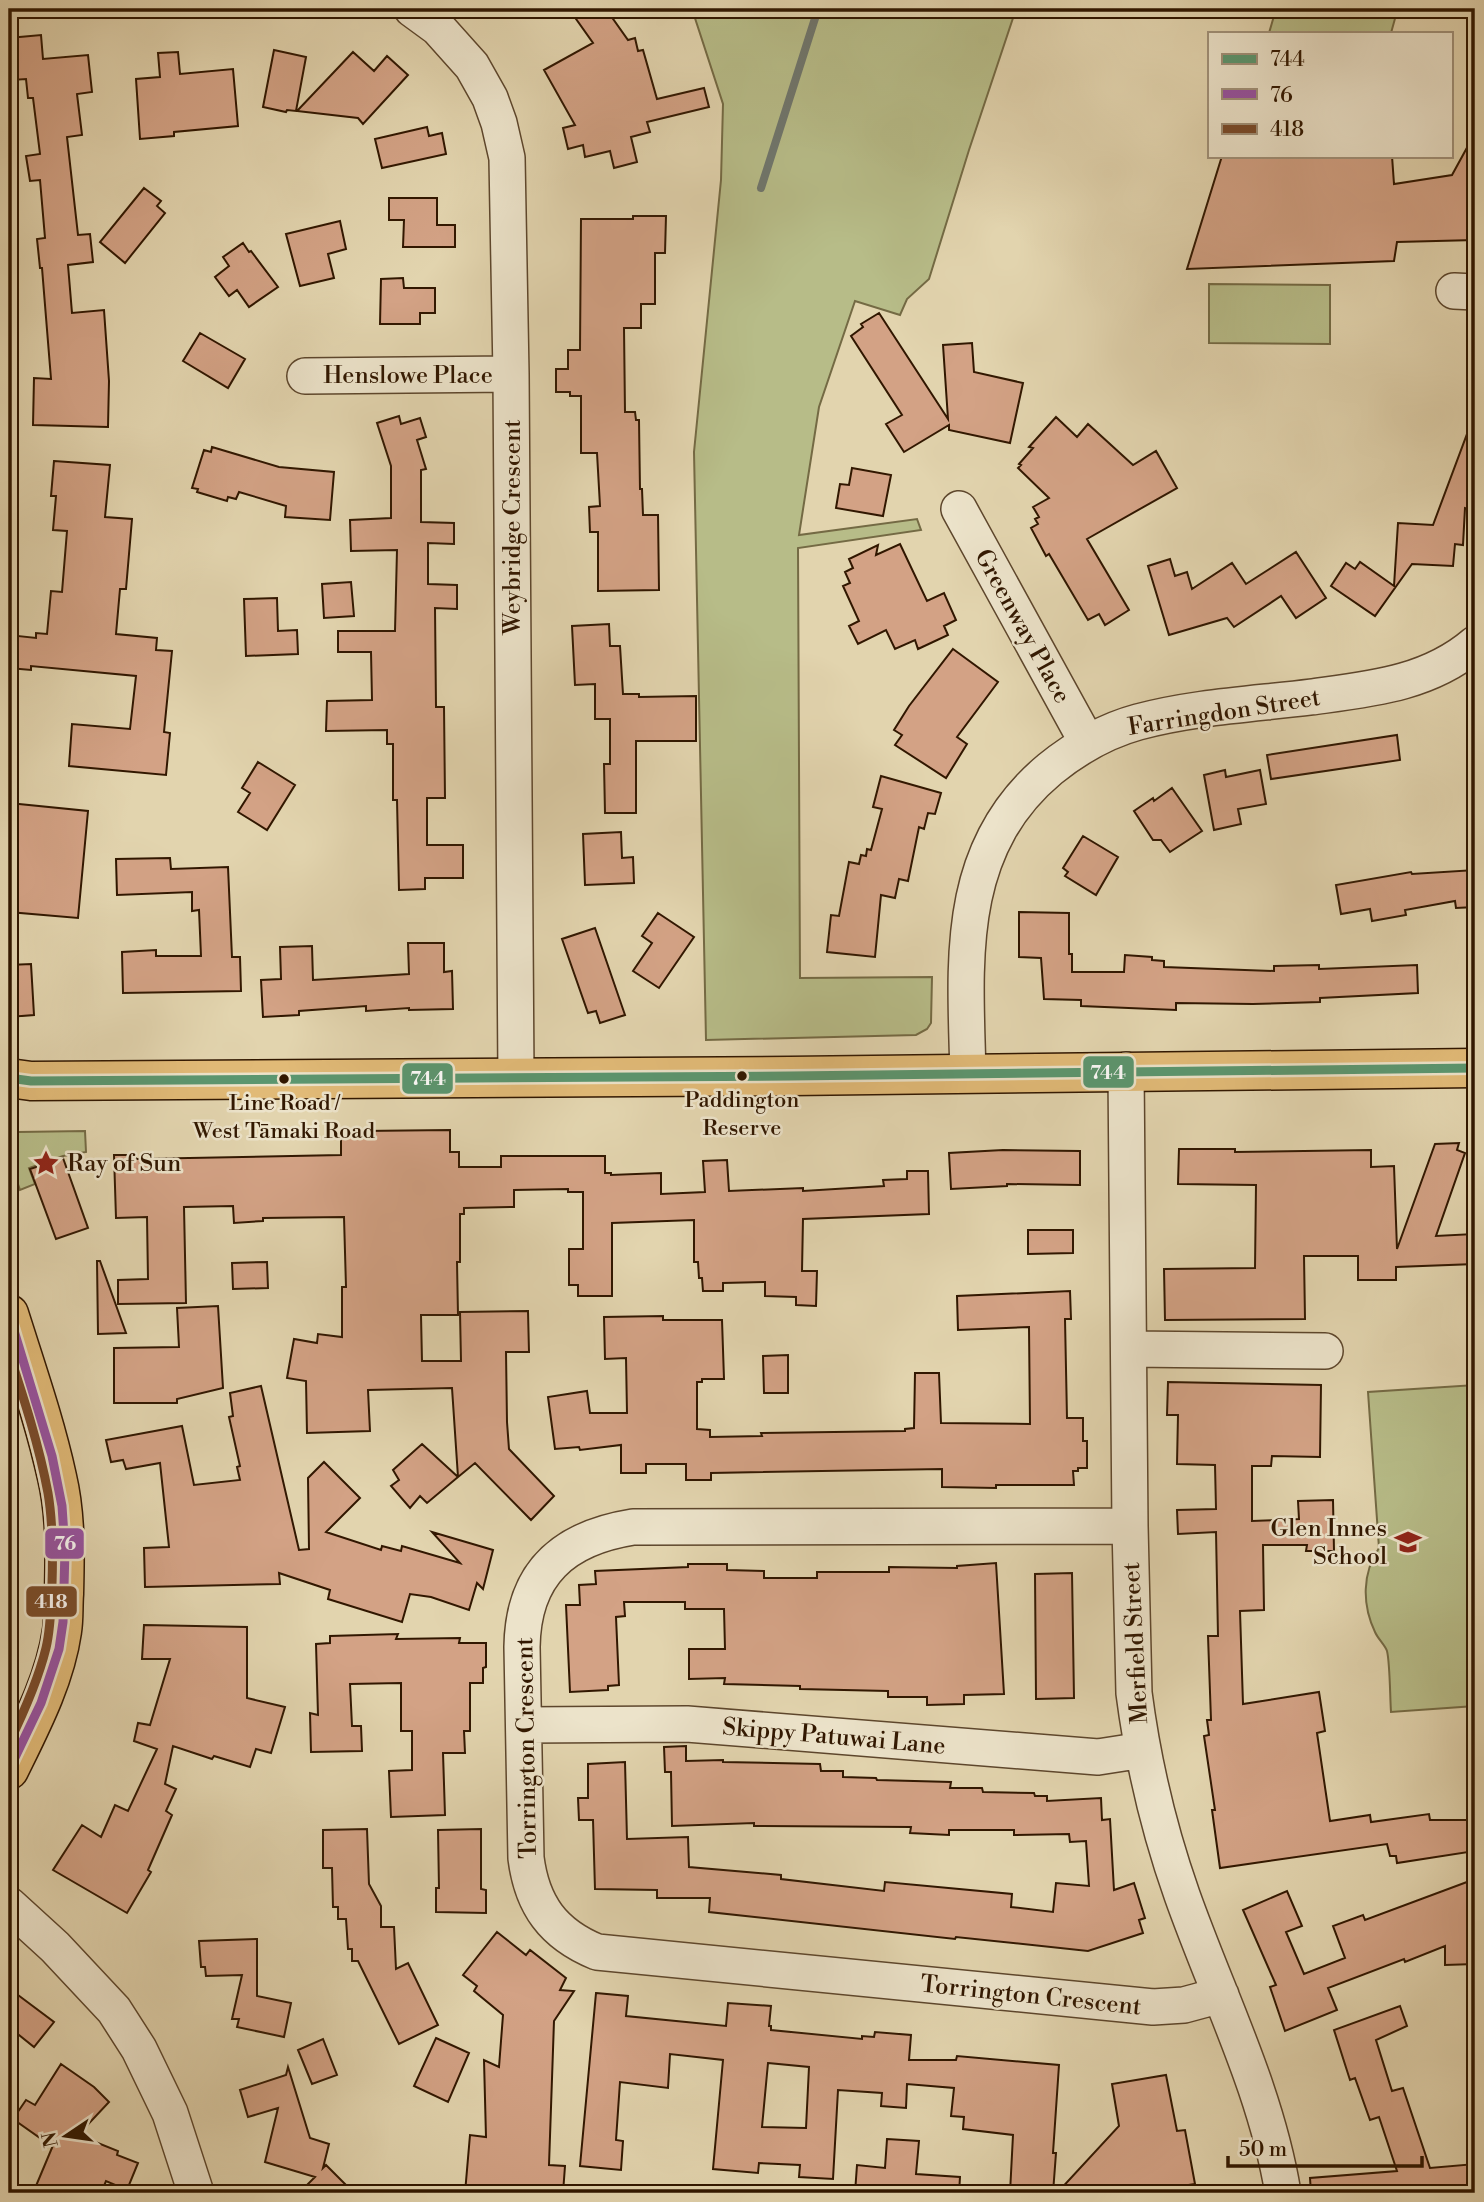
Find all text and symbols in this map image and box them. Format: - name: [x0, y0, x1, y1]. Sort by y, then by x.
- legend: [1208, 32, 1452, 158]
- text: 744: [1270, 47, 1305, 73]
- text: 76: [1270, 83, 1293, 109]
- text: 418: [1270, 117, 1304, 143]
- street label: Henslowe Place: [323, 361, 493, 391]
- street label: Weybridge Crescent: [498, 419, 528, 636]
- street label: Greenway Place: [967, 544, 1077, 709]
- street label: Farringdon Street: [1126, 683, 1323, 743]
- line badge: 744: [1082, 1055, 1135, 1089]
- text: 744: [1090, 1061, 1126, 1085]
- line badge: 744: [401, 1062, 454, 1095]
- text: 744: [410, 1067, 446, 1091]
- marker: Paddington Reserve: [735, 1069, 749, 1083]
- marker: Line Road / West Tāmaki Road: [277, 1072, 291, 1086]
- place label: Paddington Reserve: [685, 1087, 799, 1142]
- place label: Line Road / West Tāmaki Road: [192, 1090, 375, 1145]
- place icon: Ray of Sun: [31, 1148, 61, 1178]
- place label: Ray of Sun: [67, 1149, 181, 1179]
- place label: Glen Innes School: [1271, 1514, 1387, 1572]
- line badge: 76: [44, 1527, 85, 1560]
- school or university icon: Glen Innes School: [1393, 1527, 1423, 1557]
- text: 76: [54, 1532, 76, 1556]
- street label: Merfield Street: [1117, 1561, 1155, 1725]
- line badge: 418: [25, 1585, 78, 1618]
- text: 418: [34, 1590, 68, 1614]
- street label: Torrington Crescent: [510, 1636, 544, 1859]
- street label: Skippy Patuwai Lane: [721, 1712, 947, 1762]
- street label: Torrington Crescent: [919, 1969, 1143, 2023]
- north arrow: [32, 2100, 102, 2170]
- scale bar: [1228, 2125, 1423, 2169]
- text: N: [37, 2130, 64, 2150]
- text: 50 m: [1239, 2137, 1287, 2163]

